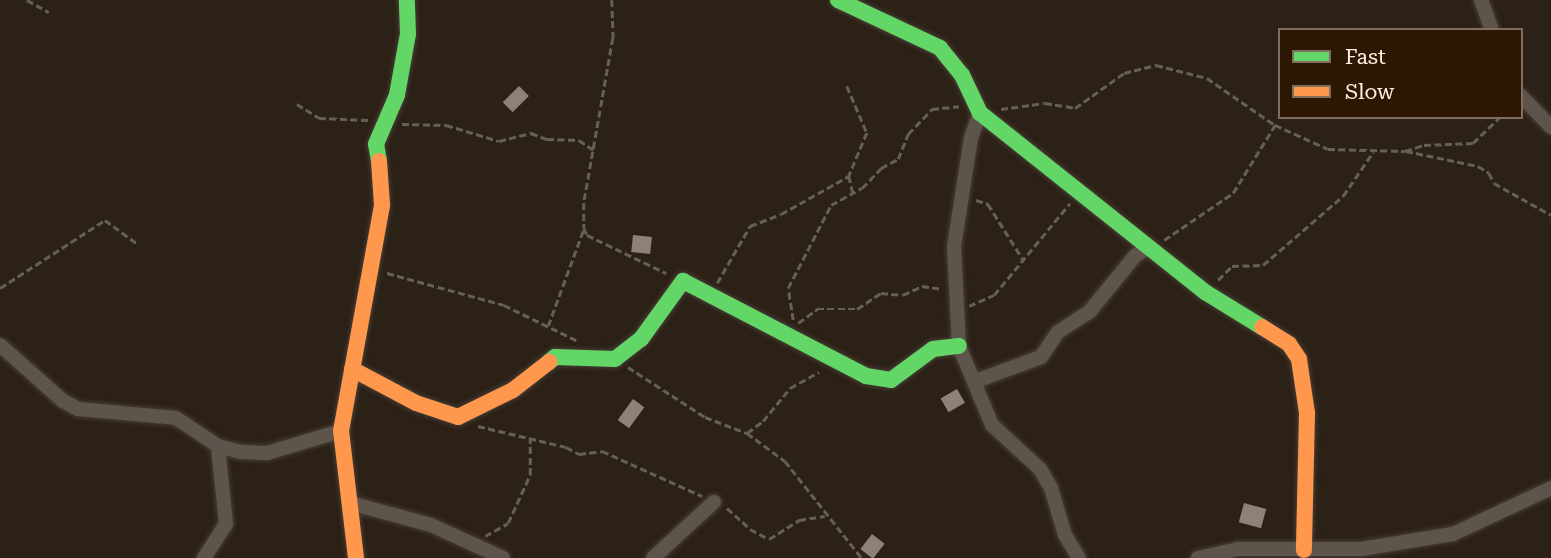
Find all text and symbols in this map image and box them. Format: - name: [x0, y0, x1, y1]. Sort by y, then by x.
- legend: [1278, 28, 1523, 119]
- text: Fast: [1345, 45, 1386, 69]
- text: Slow: [1345, 80, 1394, 104]

